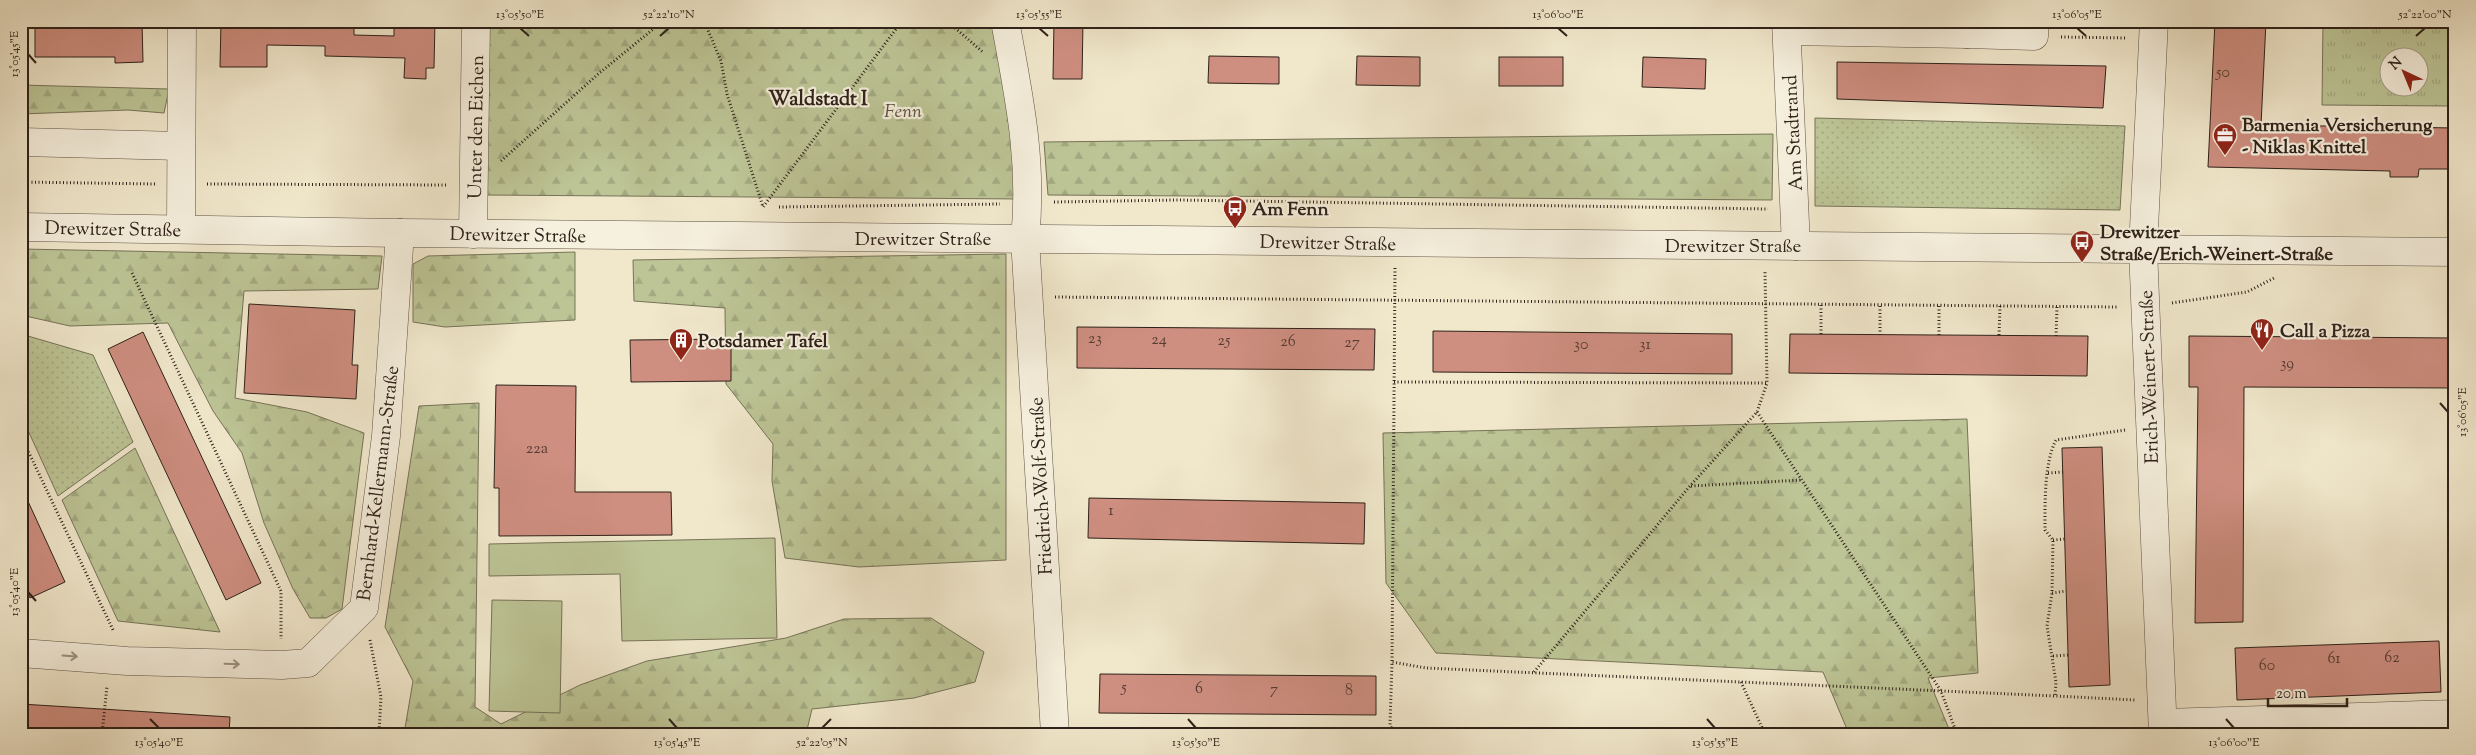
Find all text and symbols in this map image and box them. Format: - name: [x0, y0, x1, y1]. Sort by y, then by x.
- text: 13°05'50"E: [496, 6, 545, 24]
- text: 52°22'10"N: [642, 6, 695, 24]
- text: 13°05'55"E: [1016, 6, 1063, 24]
- text: 13°06'00"E: [1532, 6, 1584, 24]
- text: 13°06'05"E: [2052, 6, 2102, 24]
- text: 52°22'00"N: [2397, 6, 2452, 24]
- text: 13°05'45"E: [6, 30, 24, 77]
- north arrow: [2378, 48, 2428, 98]
- text: N: [2385, 53, 2407, 75]
- street label: Unter den Eichen: [463, 55, 492, 199]
- house number: 50: [2215, 62, 2230, 85]
- street label: Am Stadtrand: [1778, 74, 1811, 192]
- district label: Waldstadt I: [768, 86, 868, 115]
- park label: Fenn: [884, 99, 922, 126]
- place label: Barmenia Versicherung - Niklas Knittel: [2242, 113, 2433, 162]
- office icon: Barmenia Versicherung - Niklas Knittel: [2212, 122, 2238, 156]
- bus stop icon: Am Fenn: [1222, 195, 1248, 229]
- place label: Am Fenn: [1252, 197, 1330, 224]
- street label: Drewitzer Straße: [44, 216, 182, 245]
- place label: Drewitzer Straße/Erich-Weinert-Straße: [2100, 220, 2333, 269]
- street label: Drewitzer Straße: [449, 222, 587, 251]
- street label: Drewitzer Straße: [855, 227, 991, 254]
- bus stop icon: Drewitzer Straße/Erich-Weinert-Straße: [2069, 229, 2095, 263]
- street label: Drewitzer Straße: [1259, 230, 1397, 259]
- street label: Drewitzer Straße: [1665, 234, 1801, 261]
- street label: Erich-Weinert-Straße: [2134, 290, 2167, 464]
- restaurant icon: Call a Pizza: [2249, 317, 2275, 351]
- place label: Call a Pizza: [2280, 319, 2370, 346]
- building icon: Potsdamer Tafel: [668, 327, 694, 361]
- house number: 23: [1088, 328, 1102, 351]
- place label: Potsdamer Tafel: [698, 329, 829, 356]
- house number: 24: [1151, 329, 1167, 352]
- house number: 25: [1218, 330, 1231, 353]
- house number: 26: [1280, 331, 1296, 354]
- house number: 27: [1344, 332, 1360, 355]
- house number: 30: [1574, 334, 1588, 357]
- house number: 31: [1639, 334, 1652, 357]
- house number: 39: [2280, 353, 2294, 376]
- street label: Bernhard-Kellermann-Straße: [352, 364, 407, 602]
- text: 13°06'05"E: [2454, 387, 2472, 437]
- street label: Friedrich-Wolf-Straße: [1024, 396, 1061, 576]
- house number: 22a: [526, 438, 549, 461]
- house number: 1: [1108, 500, 1114, 523]
- text: 13°05'40"E: [6, 567, 24, 616]
- house number: 62: [2384, 647, 2400, 670]
- house number: 61: [2327, 648, 2341, 671]
- one-way arrow: [62, 651, 78, 660]
- house number: 60: [2259, 655, 2275, 678]
- one-way arrow: [224, 659, 240, 668]
- scale bar: [2268, 675, 2347, 707]
- house number: 5: [1120, 677, 1127, 700]
- house number: 6: [1195, 678, 1203, 701]
- house number: 7: [1270, 679, 1278, 702]
- house number: 8: [1345, 680, 1353, 703]
- text: 20 m: [2276, 684, 2307, 705]
- text: 13°05'40"E: [135, 734, 184, 752]
- text: 13°05'45"E: [654, 734, 701, 752]
- text: 52°22'05"N: [795, 734, 848, 752]
- text: 13°05'50"E: [1172, 734, 1221, 752]
- text: 13°05'55"E: [1692, 734, 1739, 752]
- text: 13°06'00"E: [2208, 734, 2260, 752]

